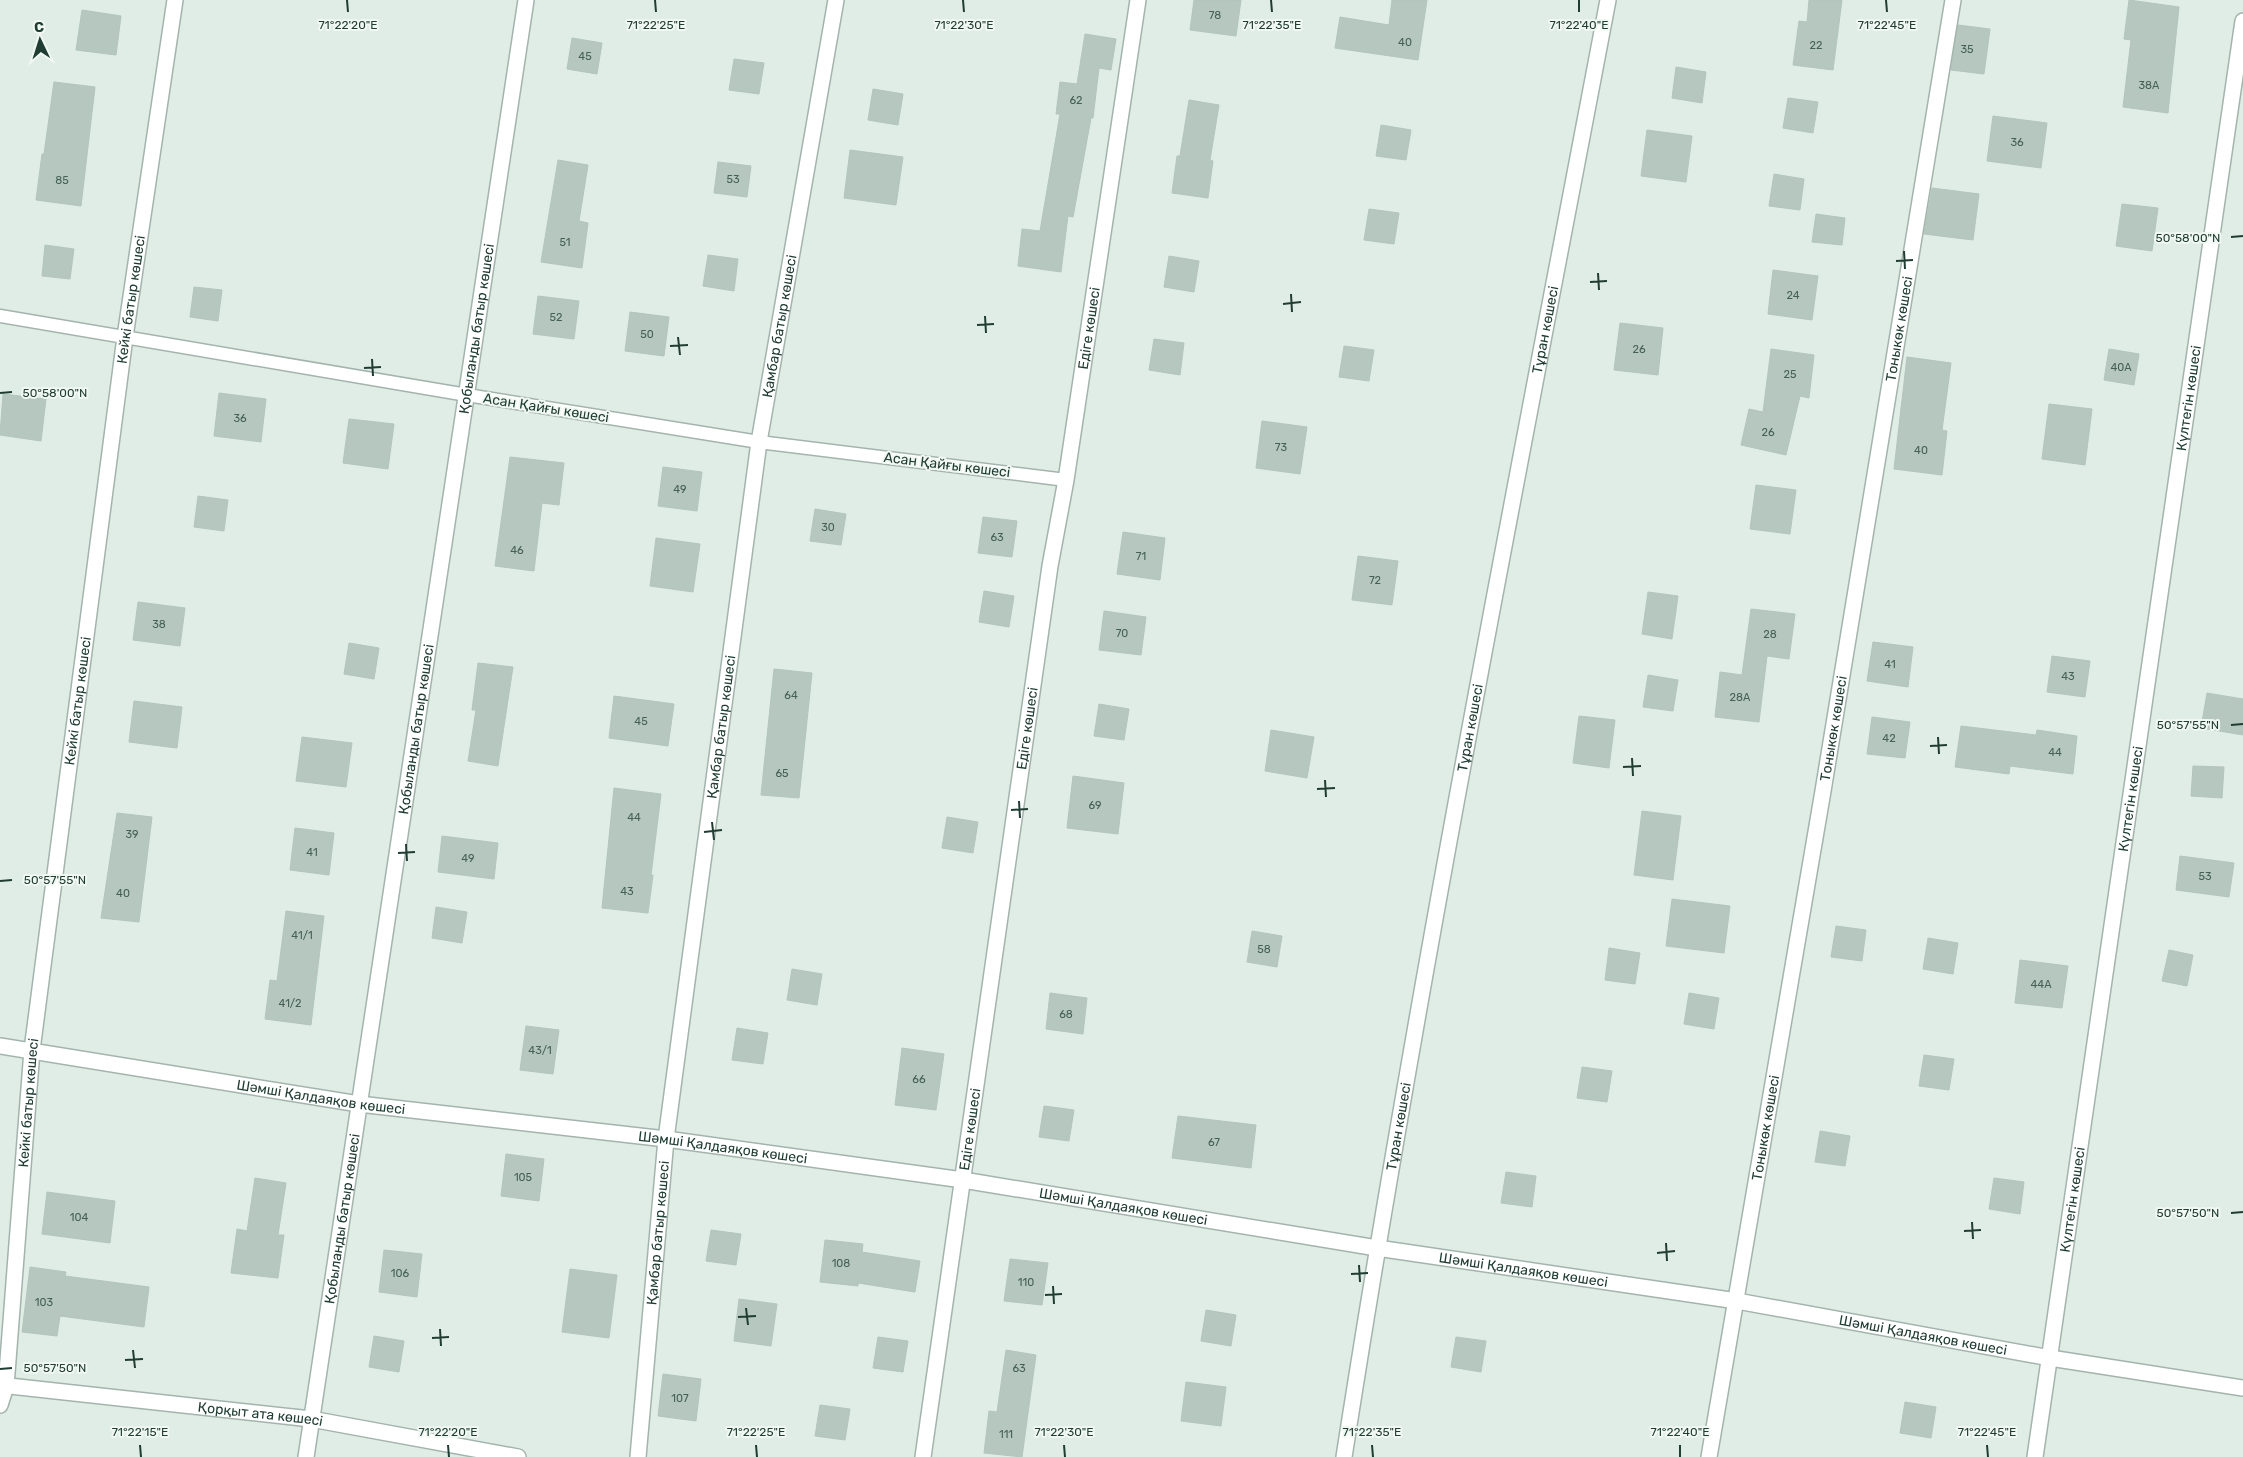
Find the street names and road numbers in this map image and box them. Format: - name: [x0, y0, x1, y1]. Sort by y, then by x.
- street label: Кейкі батыр көшесі: [113, 234, 148, 365]
- street label: Қобыланды батыр көшесі: [455, 242, 498, 415]
- street label: Қамбар батыр көшесі: [758, 253, 800, 399]
- street label: Тоныкөк көшесі: [1882, 275, 1916, 383]
- street label: Тұран көшесі: [1528, 284, 1562, 375]
- street label: Едіге көшесі: [1074, 286, 1103, 370]
- street label: Күлтегін көшесі: [2172, 344, 2204, 452]
- street label: Асан Қайғы көшесі: [482, 390, 610, 426]
- street label: Асан Қайғы көшесі: [883, 449, 1011, 481]
- street label: Кейкі батыр көшесі: [61, 636, 94, 766]
- street label: Қобыланды батыр көшесі: [395, 643, 437, 816]
- street label: Қамбар батыр көшесі: [703, 654, 739, 800]
- street label: Тоныкөк көшесі: [1816, 675, 1850, 783]
- street label: Тұран көшесі: [1453, 682, 1486, 773]
- street label: Едіге көшесі: [1013, 686, 1041, 771]
- street label: Күлтегін көшесі: [2114, 745, 2146, 853]
- street label: Кейкі батыр көшесі: [14, 1037, 42, 1168]
- street label: Тоныкөк көшесі: [1748, 1074, 1783, 1182]
- street label: Шәмші Қалдаяқов көшесі: [235, 1076, 406, 1118]
- street label: Тұран көшесі: [1382, 1081, 1414, 1172]
- street label: Едіге көшесі: [955, 1087, 984, 1172]
- street label: Шәмші Қалдаяқов көшесі: [637, 1127, 808, 1167]
- street label: Қобыланды батыр көшесі: [321, 1132, 363, 1305]
- street label: Күлтегін көшесі: [2056, 1146, 2088, 1254]
- street label: Қамбар батыр көшесі: [643, 1160, 673, 1306]
- street label: Шәмші Қалдаяқов көшесі: [1038, 1184, 1209, 1229]
- street label: Шәмші Қалдаяқов көшесі: [1438, 1249, 1609, 1290]
- street label: Шәмші Қалдаяқов көшесі: [1838, 1311, 2008, 1359]
- street label: Қорқыт ата көшесі: [197, 1398, 324, 1430]

